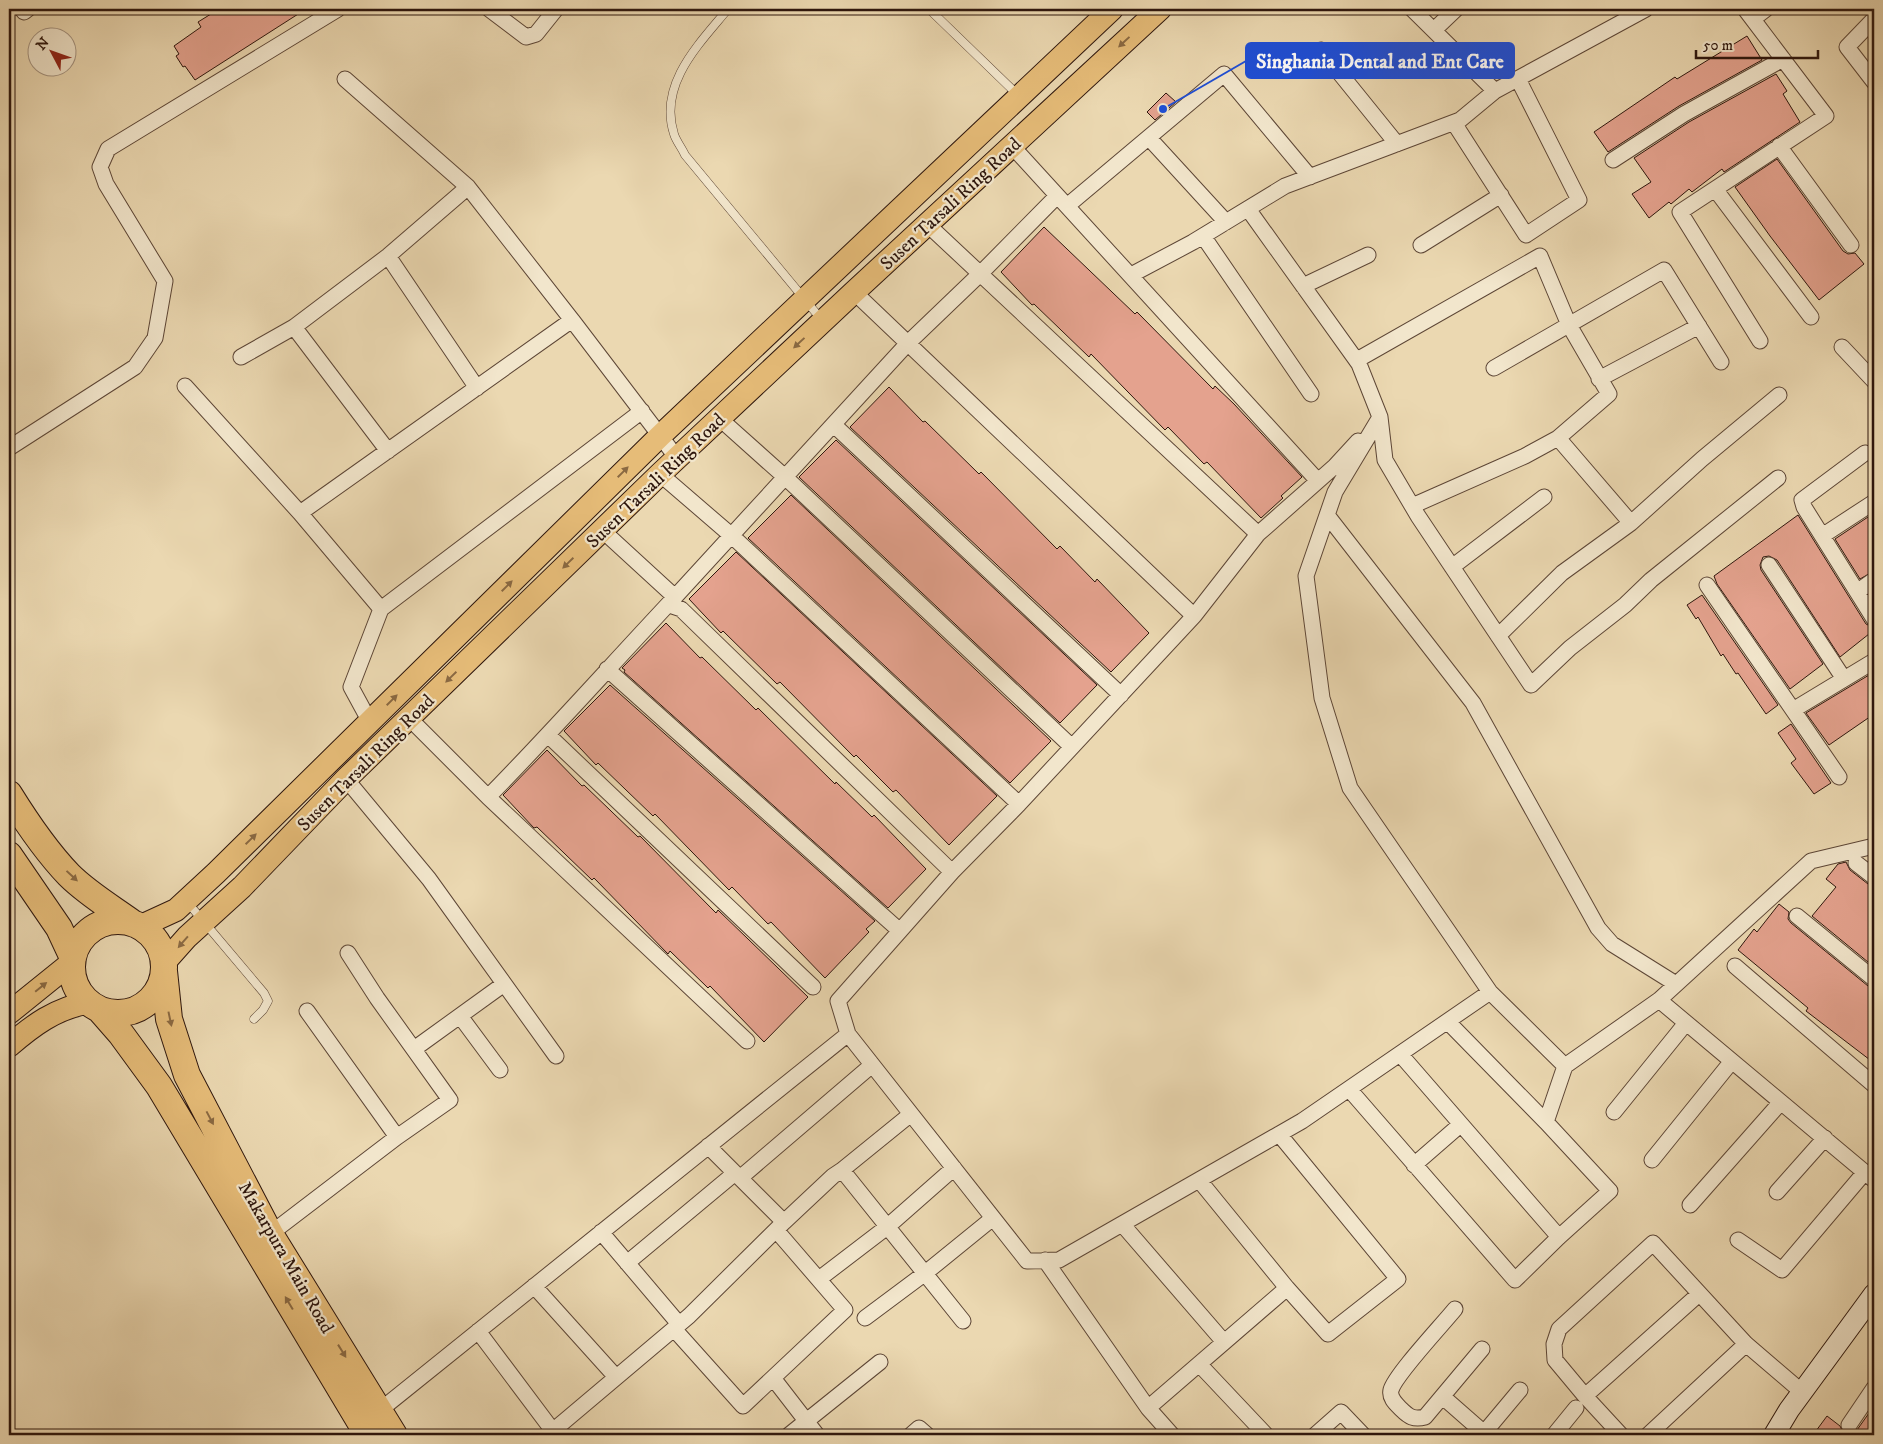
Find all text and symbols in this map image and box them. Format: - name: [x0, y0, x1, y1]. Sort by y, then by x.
- north arrow: [28, 28, 78, 78]
- scale bar: [1696, 28, 1818, 60]
- text: N: [32, 34, 54, 54]
- one-way arrow: [1118, 36, 1130, 48]
- text: 50 m: [1703, 36, 1733, 55]
- callout: Singhania Dental and Ent Care: [1246, 43, 1514, 78]
- text: Singhania Dental and Ent Care: [1256, 50, 1505, 75]
- street label: Susen Tarsali Ring Road: [876, 132, 1027, 275]
- one-way arrow: [794, 337, 806, 349]
- street label: Susen Tarsali Ring Road: [582, 408, 731, 553]
- one-way arrow: [617, 466, 629, 478]
- one-way arrow: [562, 557, 574, 569]
- one-way arrow: [501, 580, 513, 592]
- one-way arrow: [445, 671, 457, 683]
- street label: Susen Tarsali Ring Road: [293, 689, 440, 836]
- one-way arrow: [386, 695, 398, 707]
- one-way arrow: [244, 833, 256, 845]
- one-way arrow: [65, 870, 77, 882]
- one-way arrow: [177, 935, 188, 948]
- one-way arrow: [34, 981, 47, 992]
- one-way arrow: [166, 1012, 174, 1027]
- one-way arrow: [206, 1111, 214, 1126]
- street label: Makarpura Main Road: [233, 1178, 339, 1338]
- one-way arrow: [285, 1297, 294, 1310]
- one-way arrow: [338, 1344, 347, 1357]

